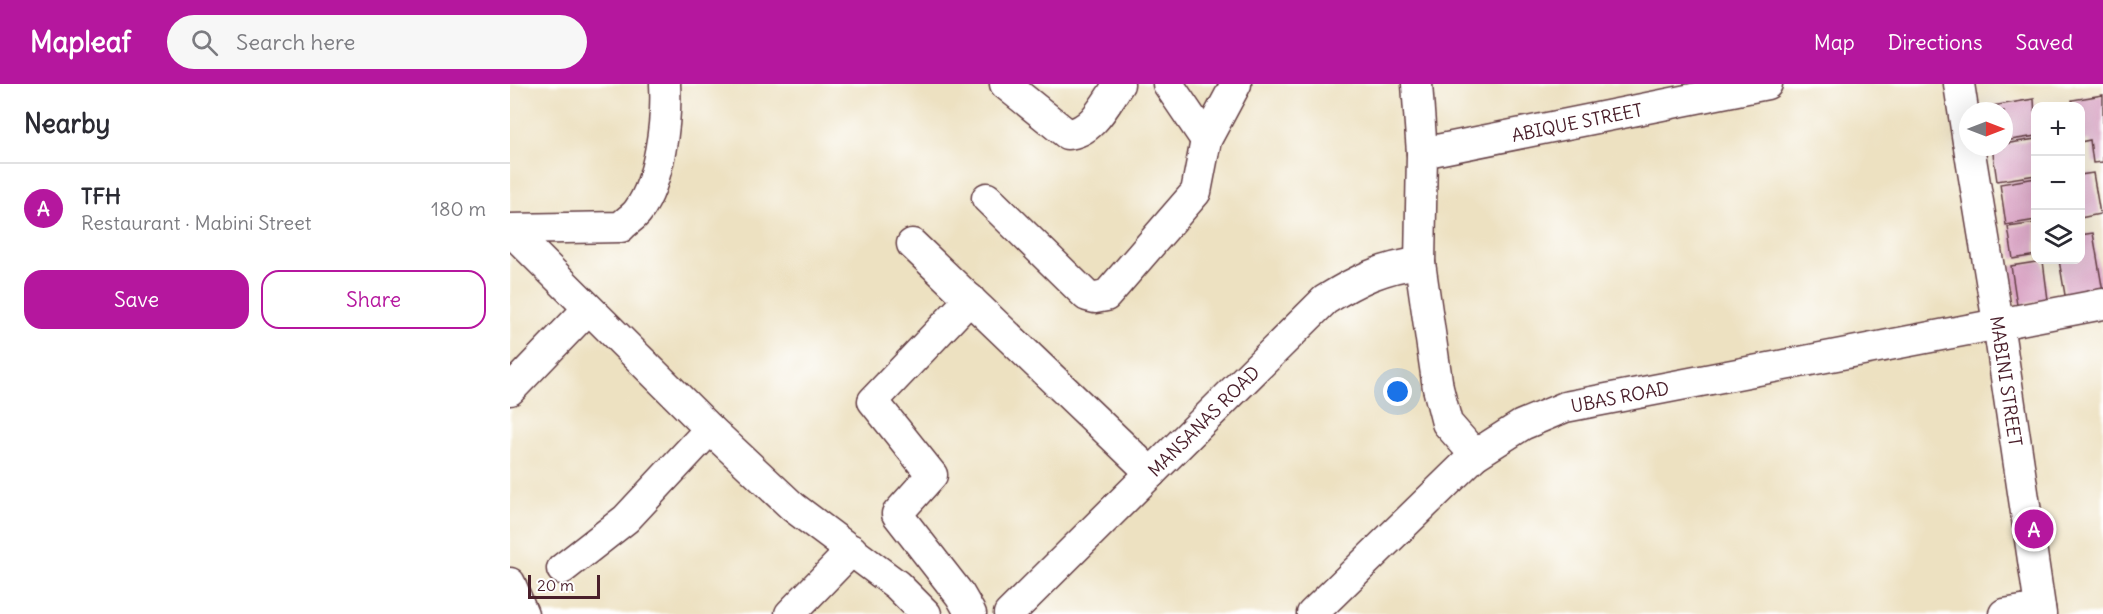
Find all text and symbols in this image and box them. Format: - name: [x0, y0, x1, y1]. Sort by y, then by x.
- search box: [167, 15, 587, 69]
- text: Mapleaf: [30, 24, 131, 60]
- icon: search: [188, 26, 221, 59]
- text: Search here: [236, 28, 355, 56]
- text: Map: [1814, 29, 1855, 56]
- text: Directions: [1888, 29, 1982, 56]
- text: Saved: [2015, 29, 2073, 56]
- street label: ABIQUE STREET: [1510, 98, 1644, 146]
- north arrow: [1959, 102, 2013, 156]
- map controls: [2031, 102, 2085, 264]
- button: +: [2031, 102, 2085, 156]
- text: Nearby: [24, 107, 110, 140]
- button: −: [2031, 156, 2085, 210]
- text: TFH: [81, 182, 121, 210]
- text: A: [37, 196, 50, 221]
- text: 180 m: [431, 196, 486, 221]
- text: Restaurant · Mabini Street: [81, 210, 312, 235]
- button: layers: [2031, 210, 2085, 264]
- button: Save: [24, 270, 249, 329]
- button: Share: [261, 270, 486, 329]
- street label: MABINI STREET: [1986, 314, 2028, 448]
- street label: MANSANAS ROAD: [1143, 360, 1264, 481]
- street label: UBAS ROAD: [1569, 376, 1671, 417]
- your location: [1383, 377, 1412, 406]
- pin: A: [2014, 506, 2054, 552]
- scale bar: [528, 572, 600, 600]
- text: 20 m: [537, 575, 574, 595]

